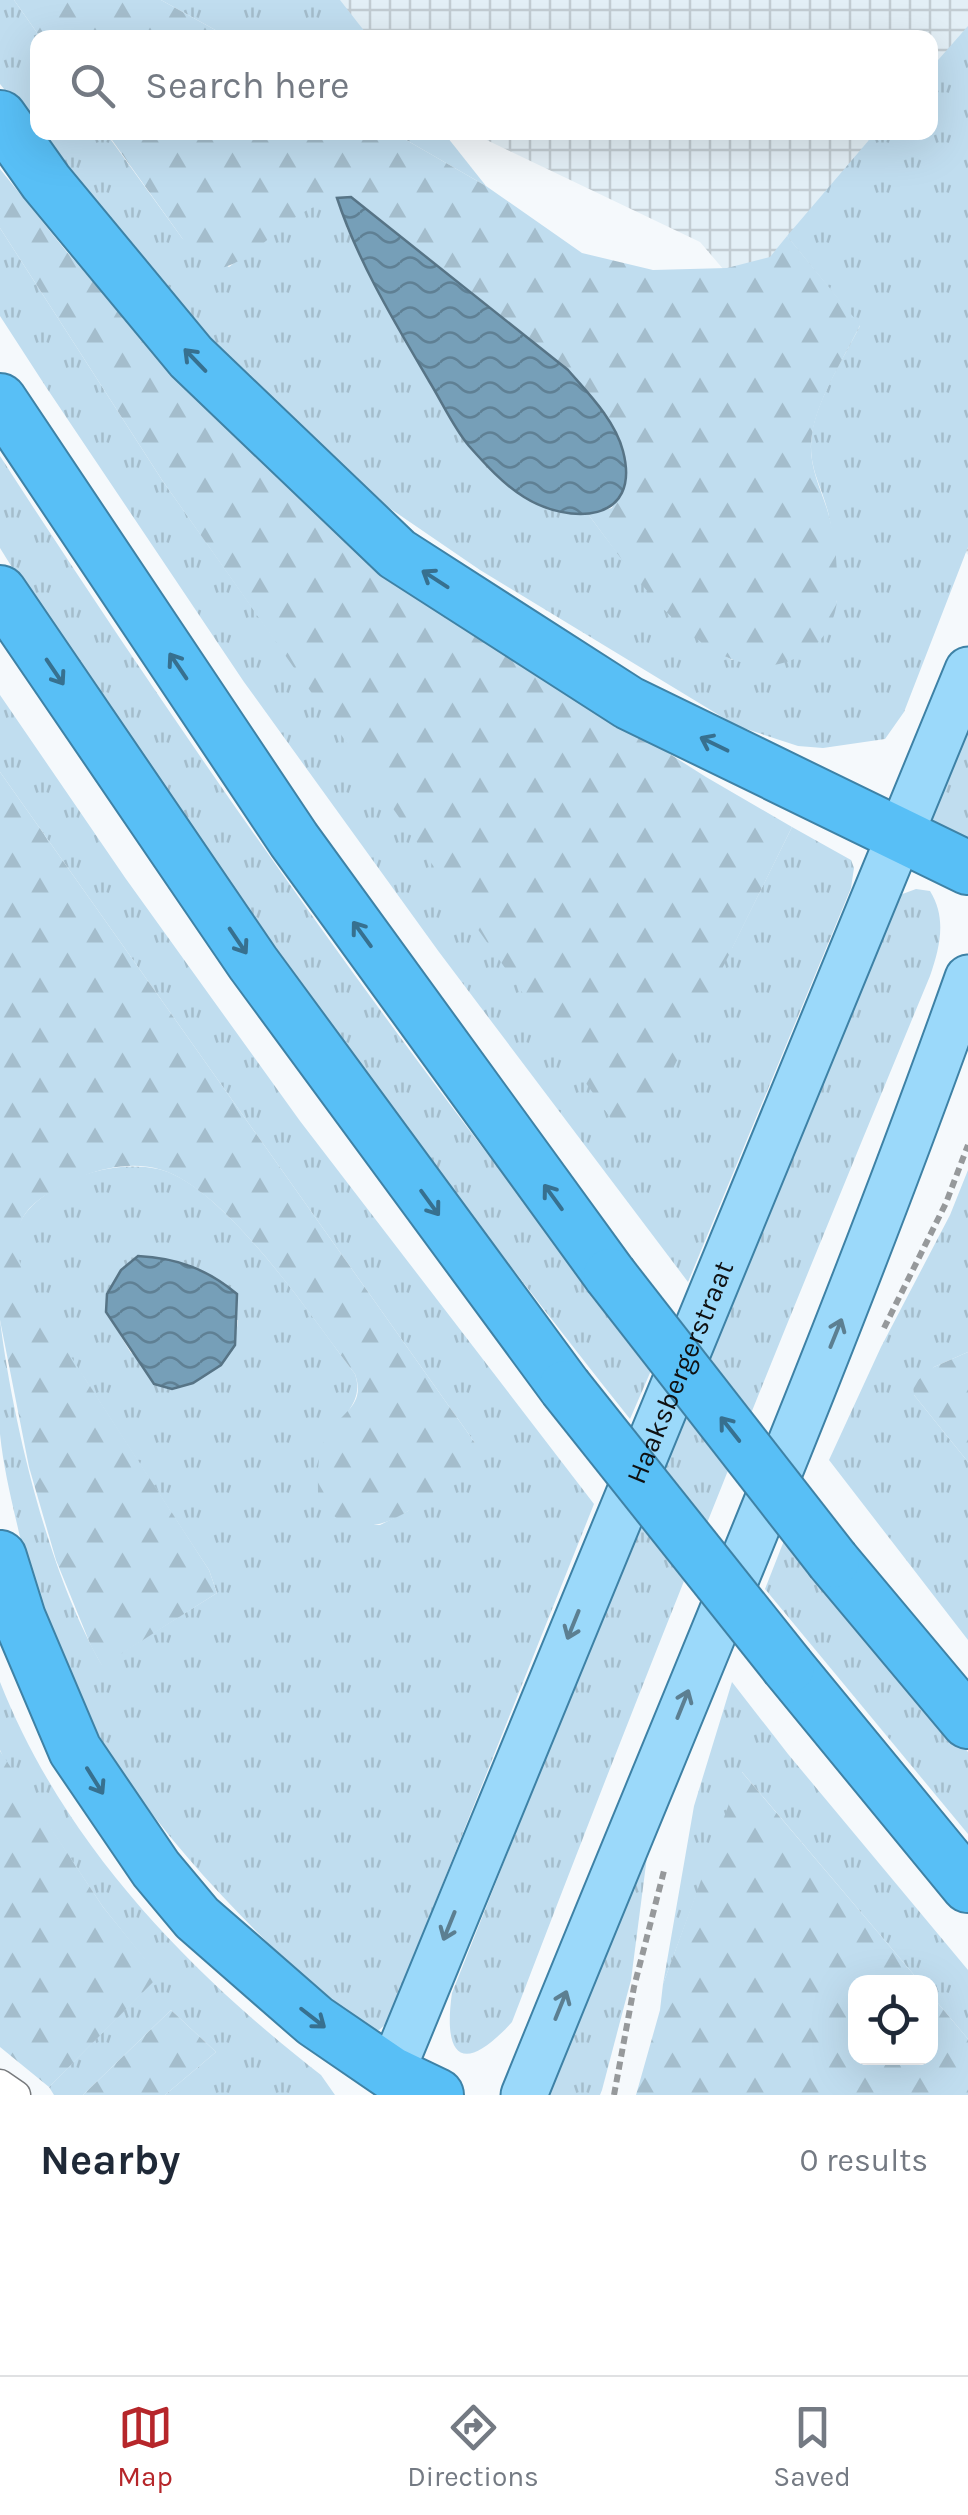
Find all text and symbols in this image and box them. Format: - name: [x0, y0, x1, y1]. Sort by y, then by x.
- search box: [30, 30, 938, 140]
- icon: search: [65, 58, 120, 113]
- text: Search here: [145, 63, 349, 108]
- one-way arrow: [183, 349, 207, 373]
- one-way arrow: [421, 568, 450, 589]
- one-way arrow: [167, 652, 188, 681]
- one-way arrow: [44, 658, 65, 686]
- one-way arrow: [699, 734, 729, 753]
- one-way arrow: [351, 921, 372, 948]
- one-way arrow: [227, 926, 248, 954]
- one-way arrow: [543, 1183, 564, 1211]
- one-way arrow: [419, 1189, 440, 1216]
- street label: Haaksbergerstraat: [619, 1256, 740, 1488]
- one-way arrow: [828, 1318, 846, 1349]
- one-way arrow: [720, 1416, 741, 1443]
- one-way arrow: [563, 1610, 581, 1640]
- one-way arrow: [676, 1689, 694, 1719]
- one-way arrow: [84, 1766, 105, 1794]
- one-way arrow: [439, 1910, 457, 1941]
- map controls: [848, 1975, 938, 2065]
- button: locate: [848, 1975, 938, 2065]
- one-way arrow: [553, 1990, 571, 2020]
- one-way arrow: [299, 2008, 326, 2029]
- text: Nearby: [40, 2135, 180, 2185]
- text: 0 results: [799, 2142, 928, 2179]
- tab: Map: [117, 2400, 173, 2493]
- tab: Directions: [407, 2400, 539, 2493]
- tab: Saved: [773, 2400, 851, 2493]

